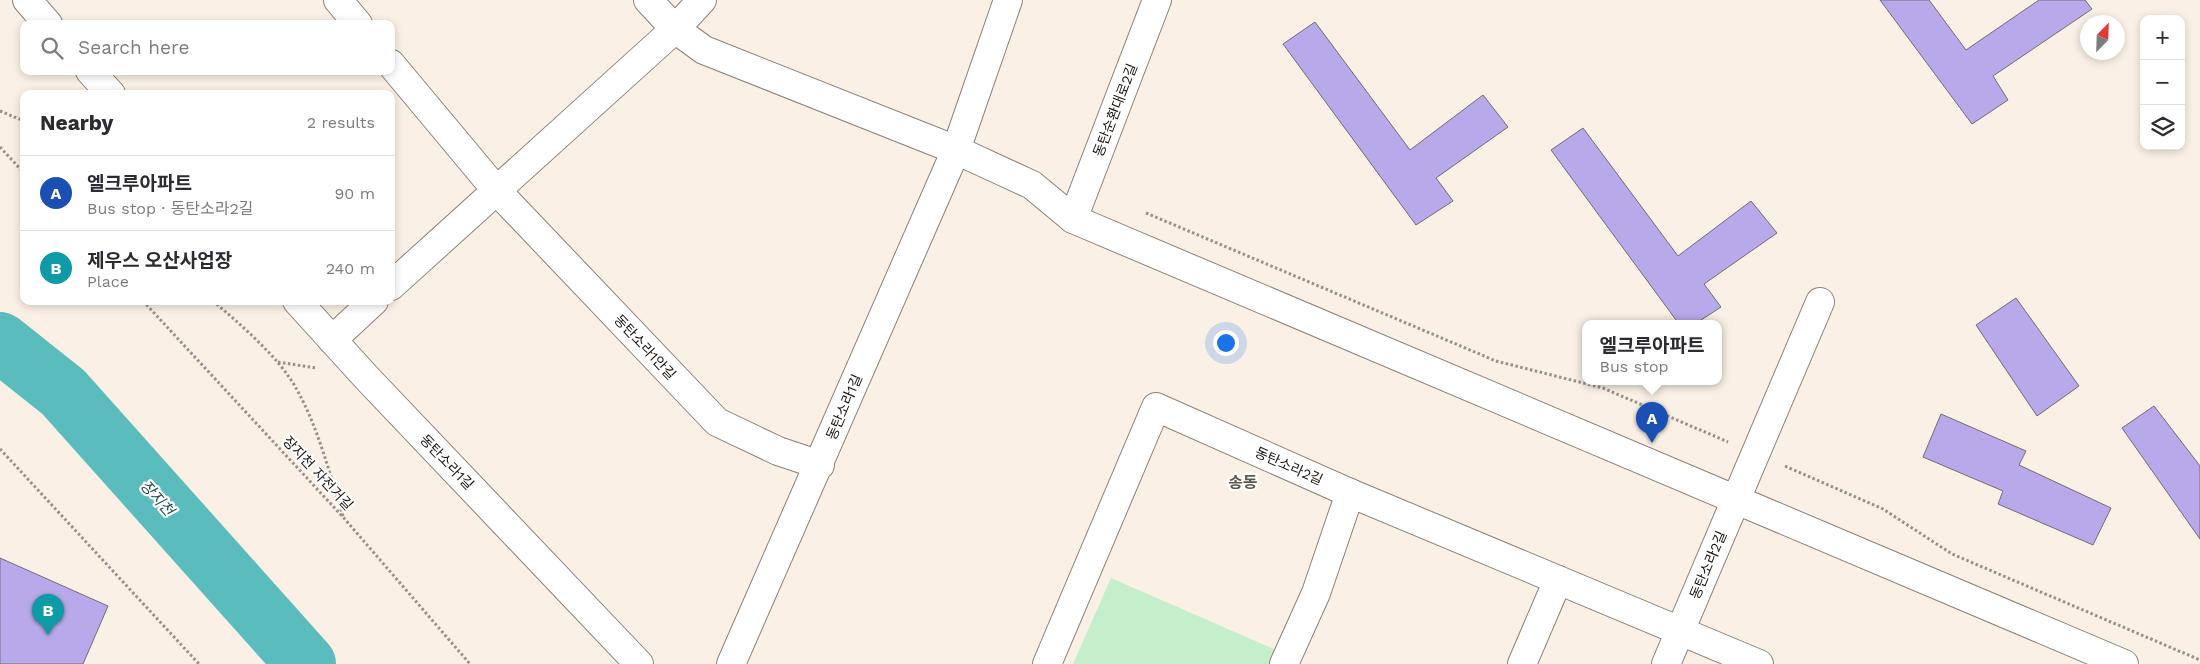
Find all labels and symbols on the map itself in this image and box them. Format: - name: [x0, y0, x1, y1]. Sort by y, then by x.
- north arrow: [2080, 15, 2125, 60]
- street label: 동탄순환대로2길: [1090, 61, 1140, 159]
- street label: 동탄소라1안길: [611, 311, 679, 383]
- your location: [1213, 330, 1239, 356]
- street label: 동탄소라1길: [823, 372, 865, 442]
- pin: A: [1636, 402, 1668, 443]
- street label: 동탄소라1길: [417, 431, 477, 493]
- street label: 장지천 자전거길: [280, 433, 356, 513]
- street label: 동탄소라2길: [1253, 444, 1325, 488]
- district label: 송동: [1228, 473, 1258, 492]
- water label: 장지천: [136, 477, 179, 521]
- street label: 동탄소라2길: [1686, 528, 1730, 602]
- pin: B: [32, 594, 64, 635]

